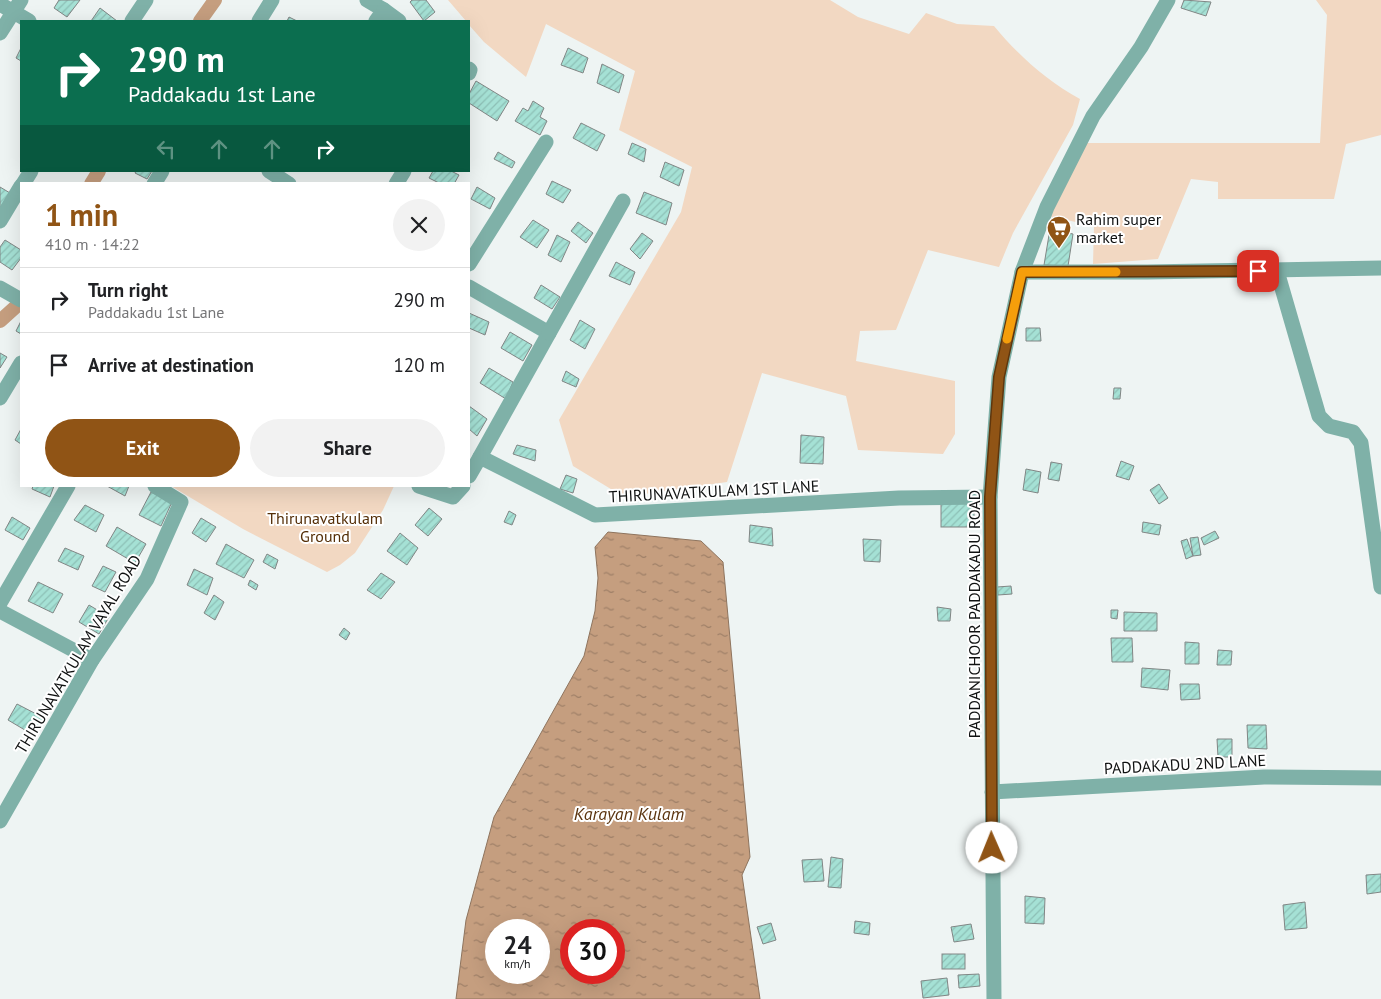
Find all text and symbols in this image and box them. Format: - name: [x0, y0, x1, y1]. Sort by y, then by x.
- text: 290 m: [128, 36, 225, 82]
- icon: right: [45, 40, 110, 105]
- text: Paddakadu 1st Lane: [128, 80, 316, 108]
- icon: left: [152, 135, 180, 163]
- icon: ahead: [205, 135, 233, 163]
- icon: ahead: [258, 135, 286, 163]
- icon: right: [311, 135, 339, 163]
- text: 1 min: [45, 195, 118, 234]
- button: close: [393, 199, 445, 251]
- place label: Rahim super market: [1076, 209, 1162, 247]
- supermarket icon: Rahim super market: [1046, 215, 1072, 249]
- text: 410 m · 14:22: [45, 234, 140, 254]
- pin: [1237, 250, 1279, 292]
- icon: arrive: [1244, 257, 1272, 285]
- text: Turn right: [88, 278, 168, 302]
- icon: right: [45, 286, 73, 314]
- text: 290 m: [393, 288, 445, 312]
- text: Paddakadu 1st Lane: [88, 302, 225, 322]
- icon: arrive: [45, 351, 73, 379]
- text: Arrive at destination: [88, 353, 254, 377]
- text: 120 m: [393, 353, 445, 377]
- button: Exit: [45, 419, 240, 477]
- button: Share: [250, 419, 445, 477]
- street label: THIRUNAVATKULAM 1ST LANE: [608, 475, 820, 507]
- street label: PADDANICHOOR PADDAKADU ROAD: [964, 490, 984, 738]
- park label: Thirunavatkulam Ground: [267, 508, 383, 546]
- street label: THIRUNAVATKULAM VAYAL ROAD: [11, 551, 145, 757]
- street label: PADDAKADU 2ND LANE: [1103, 750, 1267, 778]
- water label: Karayan Kulam: [574, 802, 684, 825]
- position arrow: [965, 821, 1017, 873]
- speed limit sign: 30: [560, 919, 625, 984]
- text: 24: [503, 929, 532, 961]
- text: km/h: [504, 956, 531, 971]

